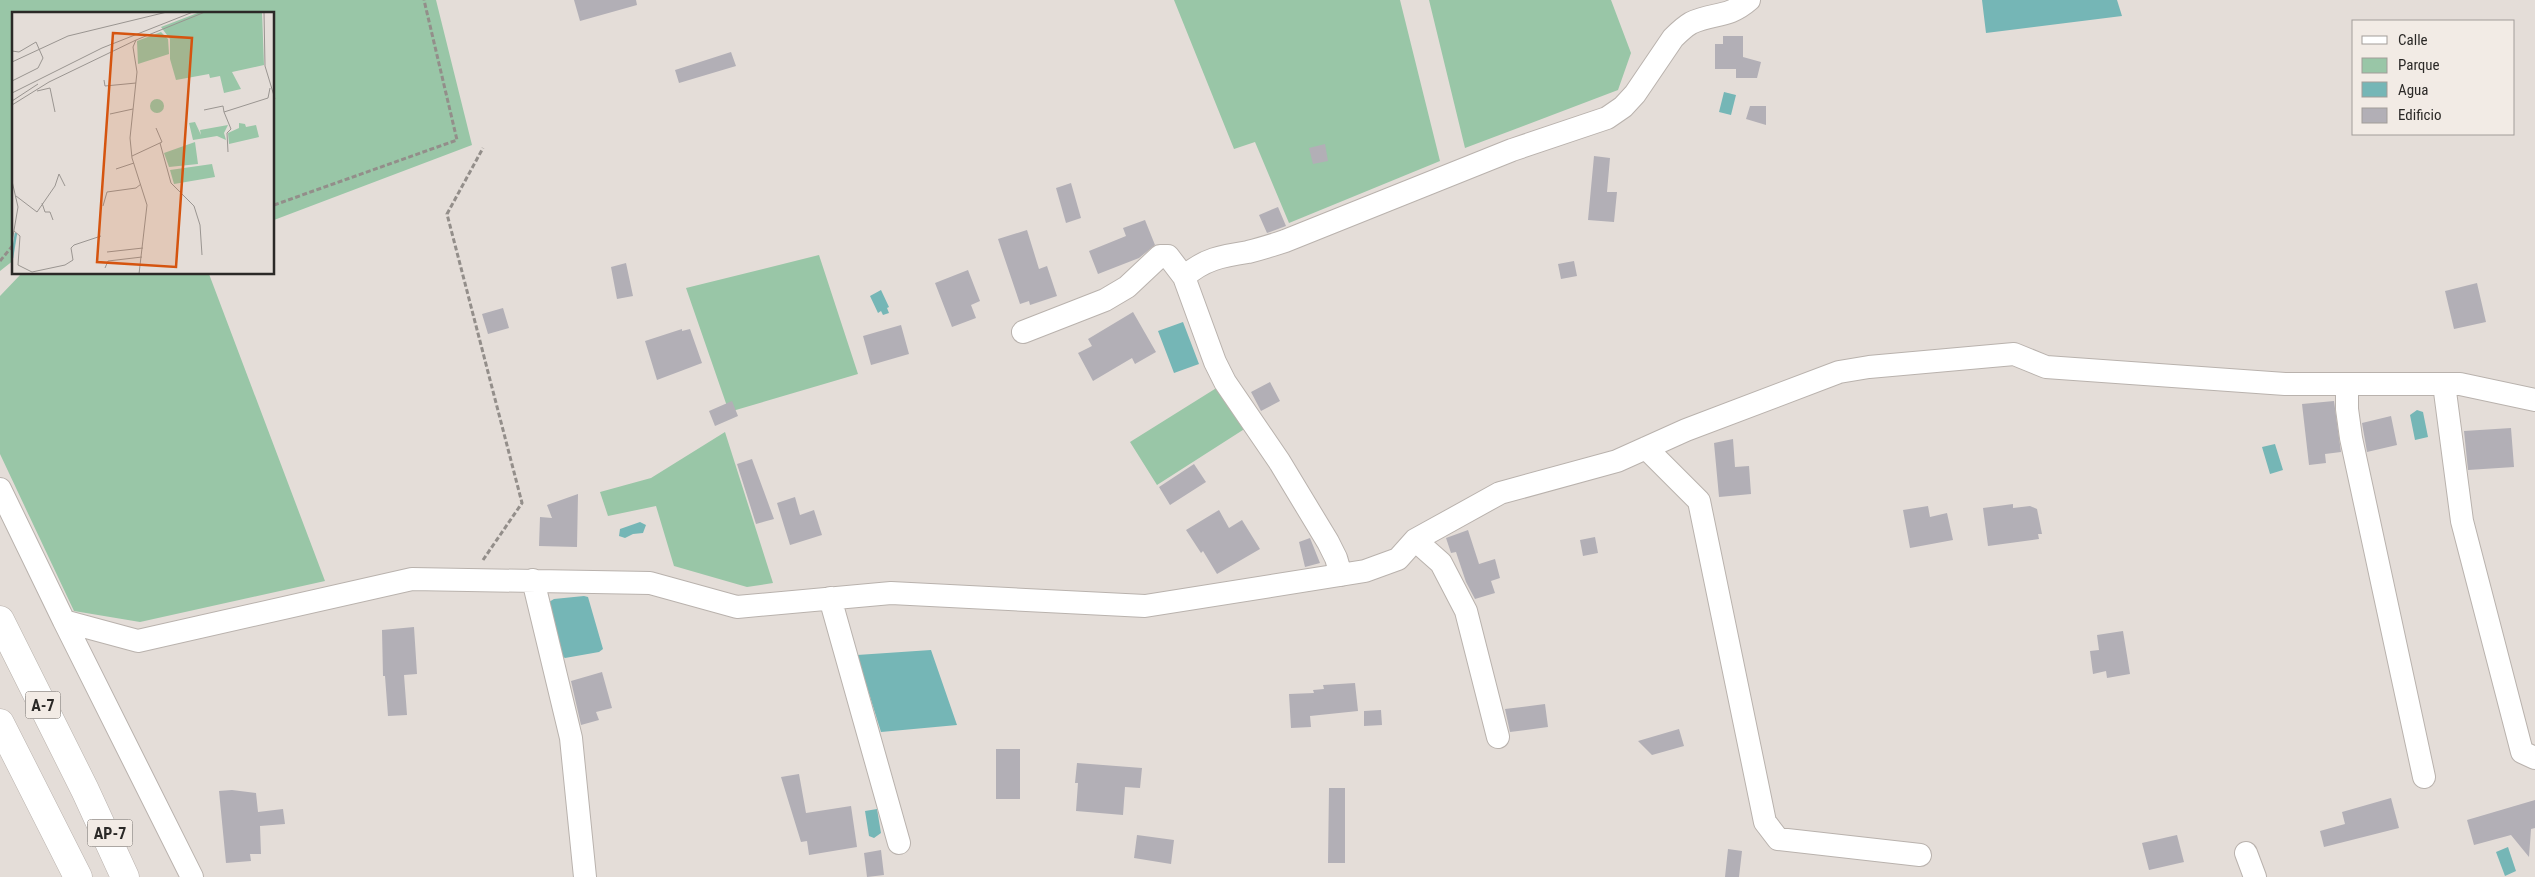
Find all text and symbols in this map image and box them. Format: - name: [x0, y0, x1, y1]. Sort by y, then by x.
- inset map: [12, 12, 275, 275]
- legend: [2352, 20, 2515, 135]
- text: Calle: [2398, 31, 2428, 49]
- text: Parque: [2398, 56, 2440, 74]
- text: Agua: [2398, 81, 2428, 99]
- text: Edificio: [2398, 106, 2441, 124]
- road number: A-7: [26, 692, 60, 718]
- road number: AP-7: [88, 820, 132, 846]

